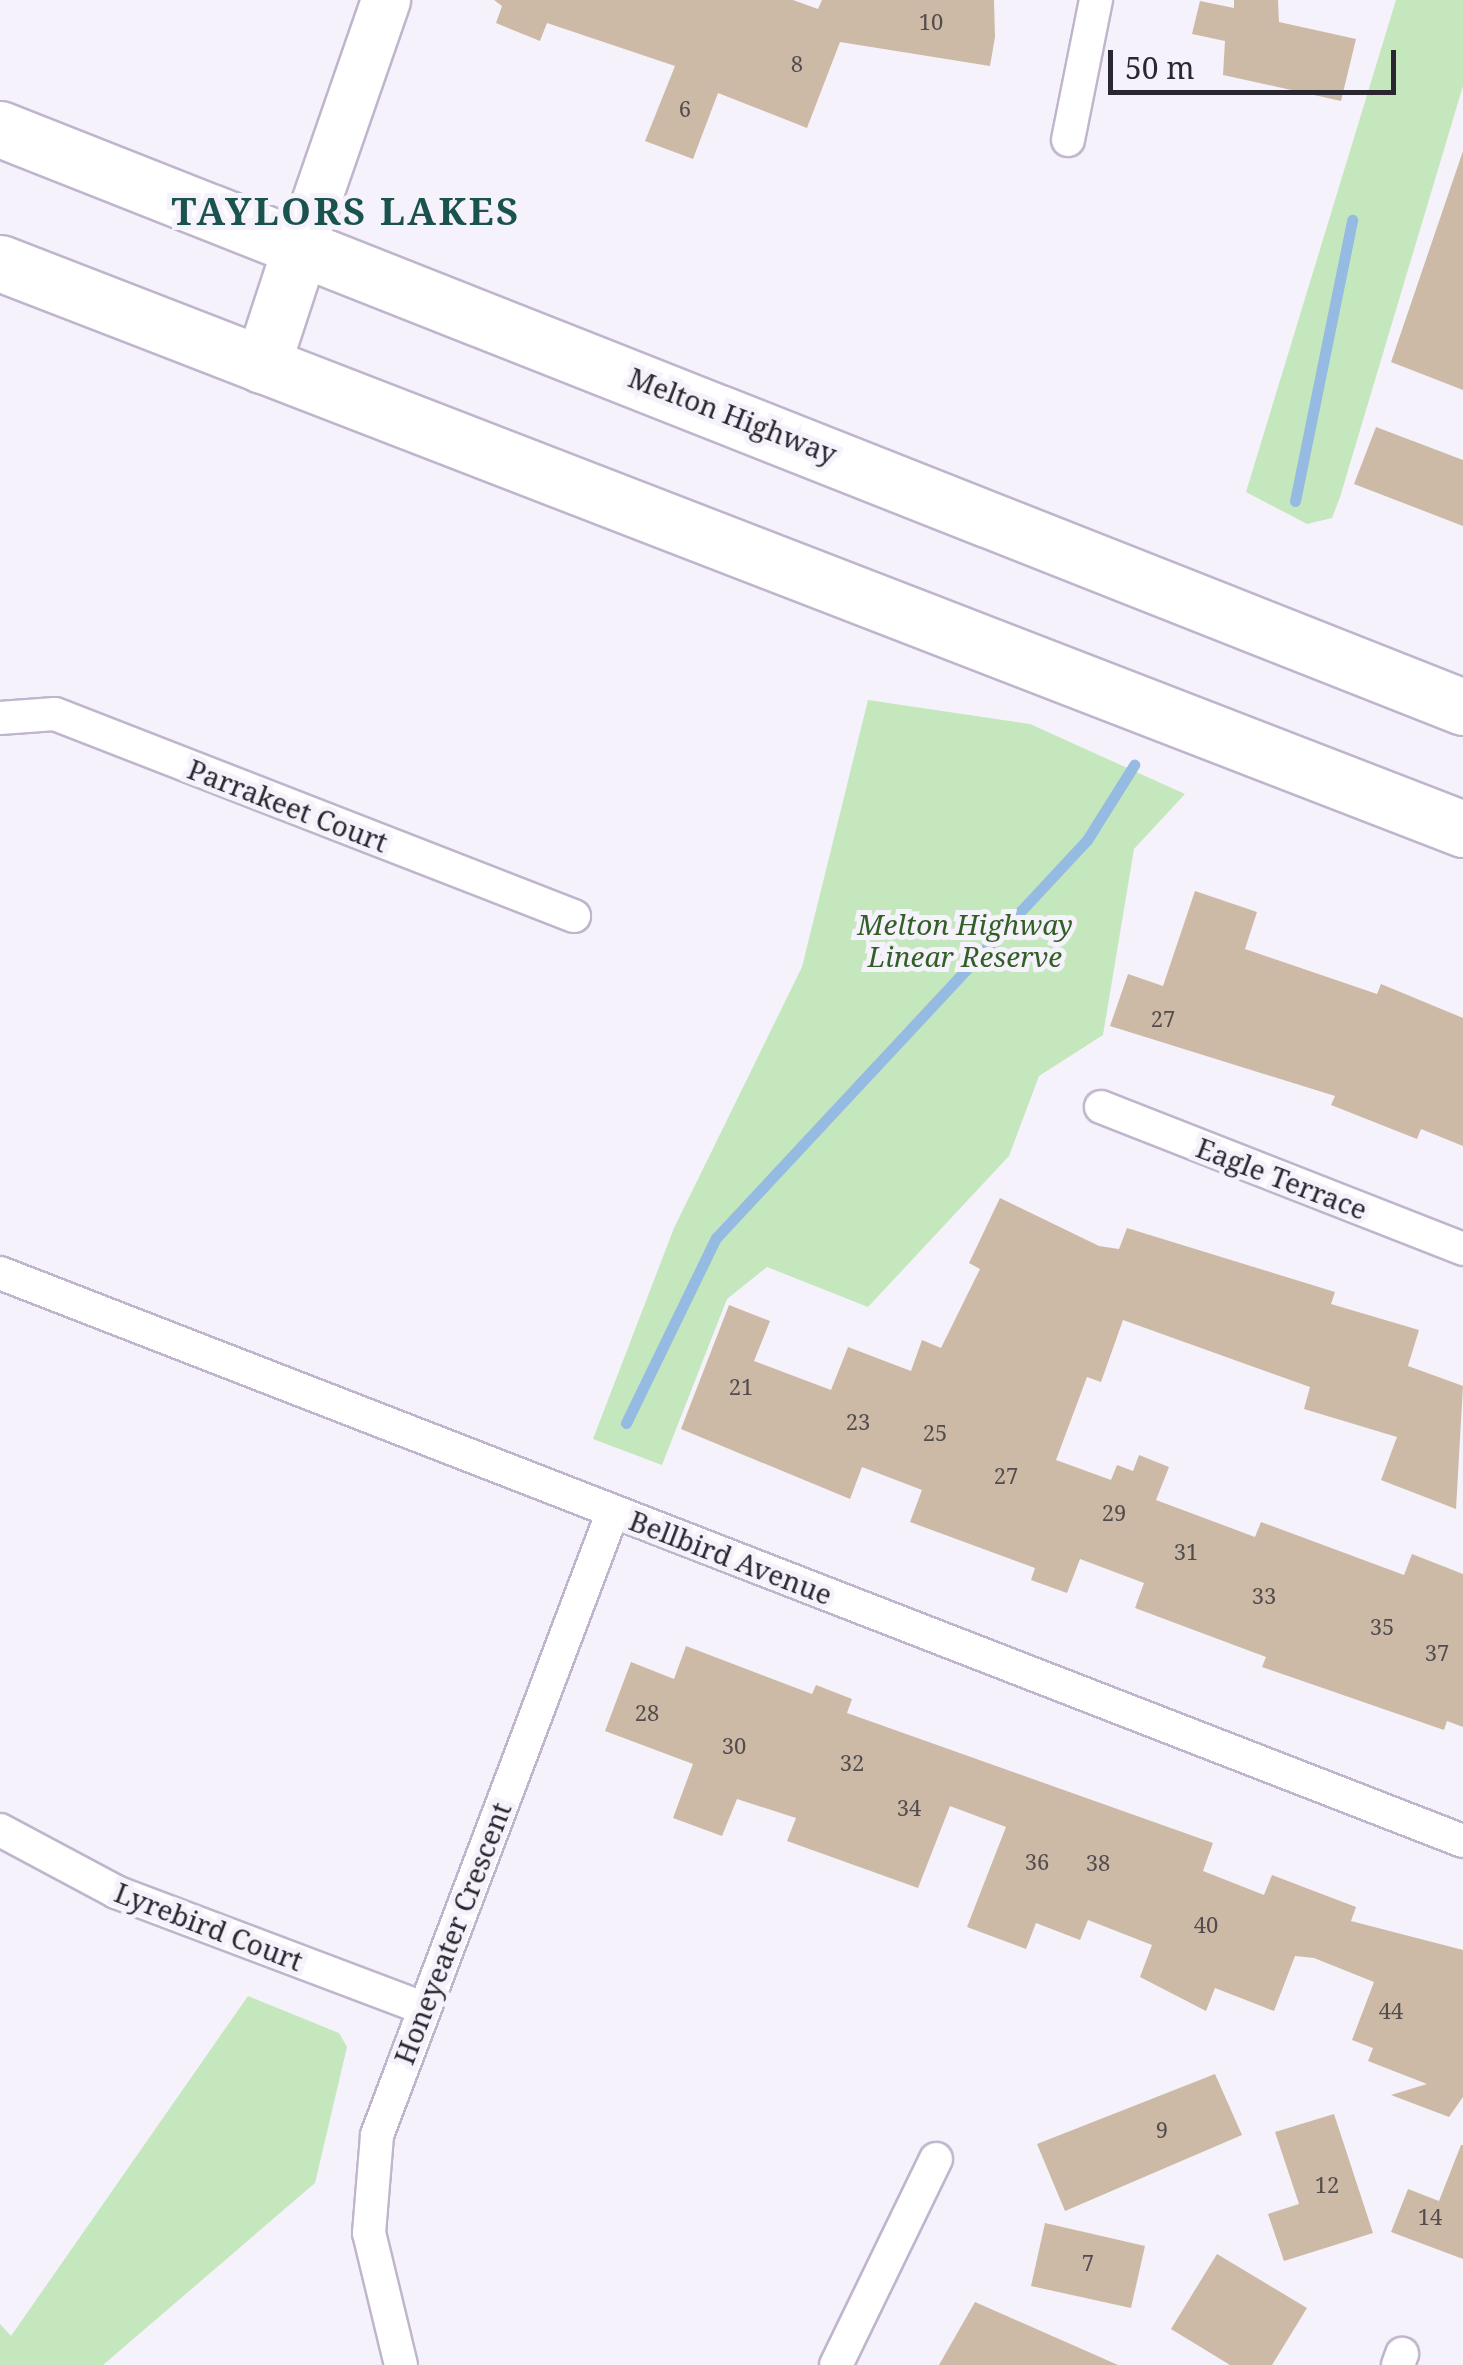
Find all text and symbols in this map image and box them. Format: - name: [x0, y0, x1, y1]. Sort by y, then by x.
- house number: 10: [919, 9, 943, 35]
- scale bar: [1113, 30, 1400, 92]
- text: 50 m: [1125, 47, 1195, 88]
- house number: 8: [791, 51, 803, 77]
- house number: 6: [679, 96, 691, 122]
- district label: TAYLORS LAKES: [171, 188, 521, 234]
- street label: Melton Highway: [624, 360, 842, 470]
- street label: Parrakeet Court: [183, 751, 393, 859]
- park label: Melton Highway Linear Reserve: [857, 907, 1073, 973]
- house number: 27: [1151, 1006, 1175, 1032]
- street label: Eagle Terrace: [1192, 1130, 1372, 1226]
- house number: 21: [729, 1374, 753, 1400]
- house number: 23: [846, 1409, 870, 1435]
- house number: 25: [923, 1420, 947, 1446]
- house number: 27: [994, 1463, 1018, 1489]
- house number: 29: [1102, 1500, 1126, 1526]
- street label: Bellbird Avenue: [625, 1503, 837, 1611]
- house number: 31: [1174, 1539, 1198, 1565]
- house number: 33: [1252, 1583, 1276, 1609]
- house number: 35: [1370, 1614, 1394, 1640]
- house number: 37: [1425, 1640, 1449, 1666]
- house number: 28: [635, 1700, 659, 1726]
- house number: 30: [722, 1733, 746, 1759]
- house number: 32: [840, 1750, 864, 1776]
- house number: 34: [897, 1795, 921, 1821]
- street label: Honeyeater Crescent: [387, 1797, 517, 2069]
- house number: 36: [1025, 1849, 1049, 1875]
- house number: 38: [1086, 1850, 1110, 1876]
- street label: Lyrebird Court: [110, 1875, 308, 1977]
- house number: 40: [1194, 1912, 1218, 1938]
- house number: 44: [1379, 1998, 1403, 2024]
- house number: 9: [1156, 2117, 1168, 2143]
- house number: 12: [1315, 2172, 1339, 2198]
- house number: 14: [1418, 2204, 1442, 2230]
- house number: 7: [1082, 2250, 1094, 2276]

